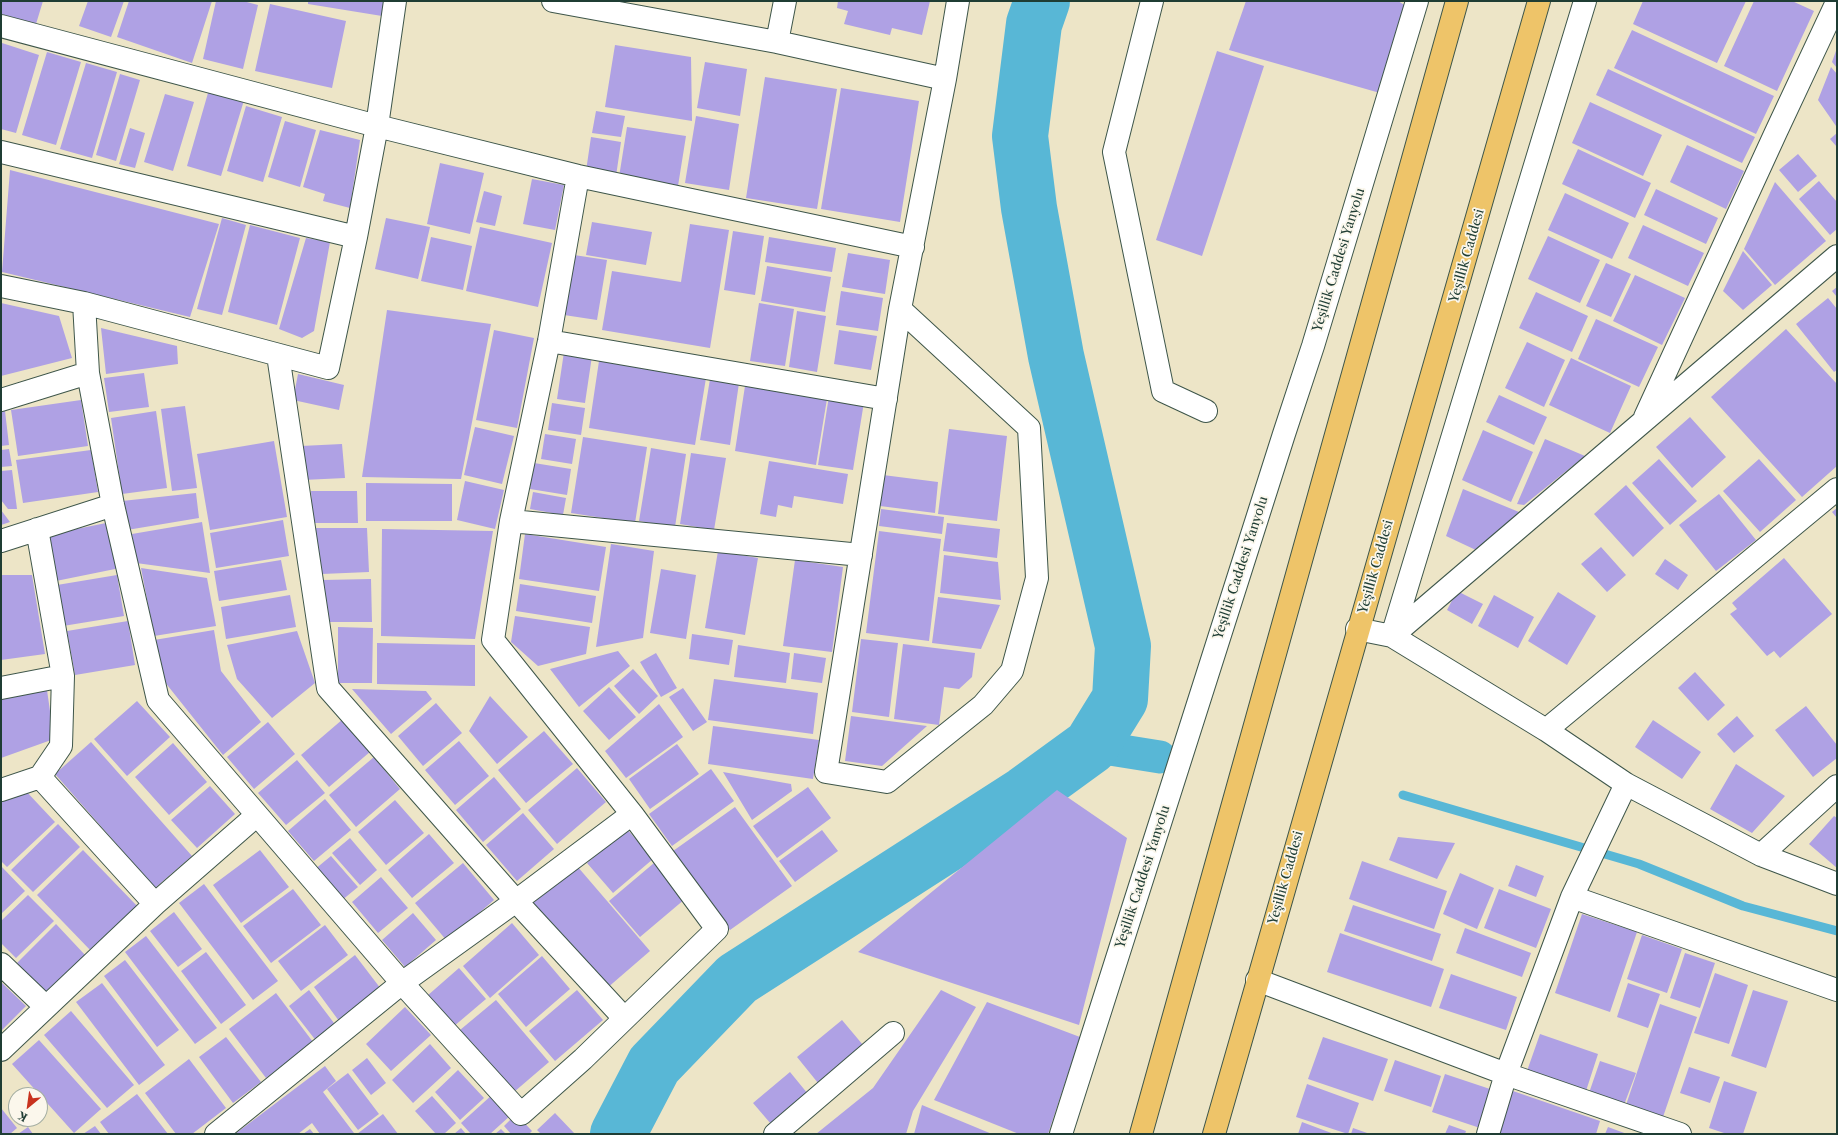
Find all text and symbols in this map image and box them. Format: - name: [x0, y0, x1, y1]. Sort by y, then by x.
- street label: Yeşillik Caddesi Yanyolu: [1310, 186, 1368, 334]
- street label: Yeşillik Caddesi: [1446, 207, 1488, 305]
- street label: Yeşillik Caddesi Yanyolu: [1210, 494, 1272, 642]
- street label: Yeşillik Caddesi: [1355, 518, 1397, 616]
- street label: Yeşillik Caddesi Yanyolu: [1112, 803, 1174, 951]
- street label: Yeşillik Caddesi: [1265, 829, 1307, 927]
- north arrow: [8, 1087, 48, 1127]
- text: K: [15, 1108, 30, 1125]

